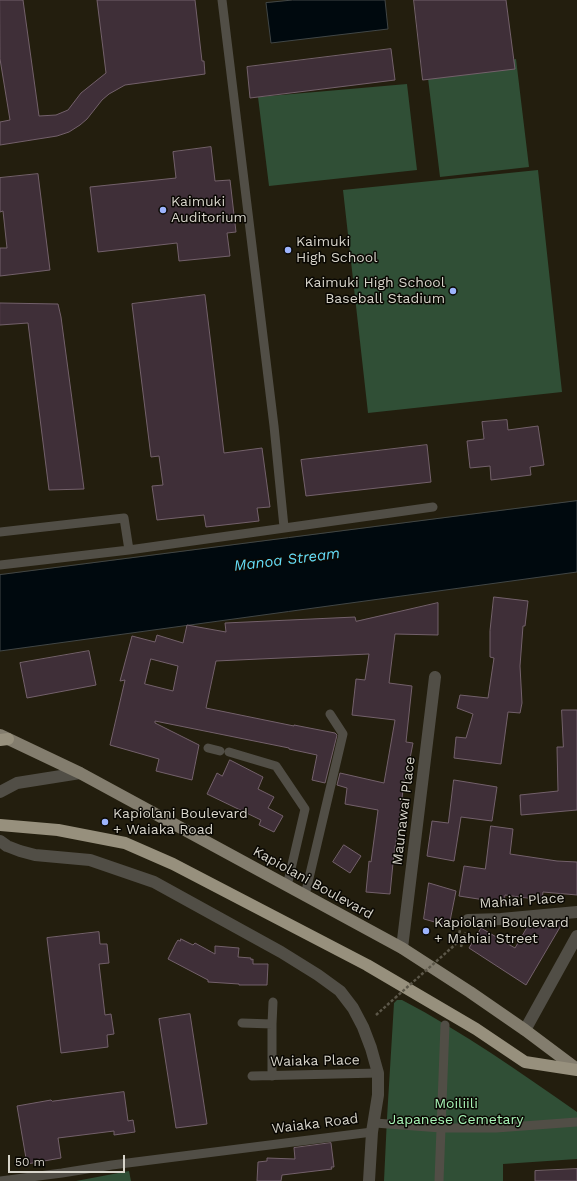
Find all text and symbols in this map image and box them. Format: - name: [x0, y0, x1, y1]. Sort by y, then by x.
- place label: Kaimuki Auditorium: [171, 194, 247, 226]
- marker: Kaimuki Auditorium: [158, 205, 168, 215]
- place label: Kaimuki High School: [296, 234, 377, 266]
- marker: Kaimuki High School: [283, 245, 293, 255]
- place label: Kaimuki High School Baseball Stadium: [304, 275, 445, 308]
- marker: Kaimuki High School Baseball Stadium: [448, 286, 458, 296]
- water label: Manoa Stream: [233, 545, 341, 575]
- street label: Maunawai Place: [389, 756, 419, 866]
- place label: Kapiolani Boulevard + Waiaka Road: [113, 806, 248, 838]
- marker: Kapiolani Boulevard + Waiaka Road: [100, 817, 110, 827]
- street label: Kapiolani Boulevard: [250, 843, 376, 923]
- street label: Mahiai Place: [479, 890, 565, 912]
- place label: Kapiolani Boulevard + Mahiai Street: [434, 915, 569, 948]
- marker: Kapiolani Boulevard + Mahiai Street: [421, 926, 431, 936]
- street label: Waiaka Place: [270, 1052, 360, 1070]
- park label: Moiliili Japanese Cemetary: [389, 1096, 523, 1128]
- street label: Waiaka Road: [271, 1110, 359, 1138]
- scale bar: [10, 1147, 127, 1173]
- text: 50 m: [15, 1155, 45, 1169]

